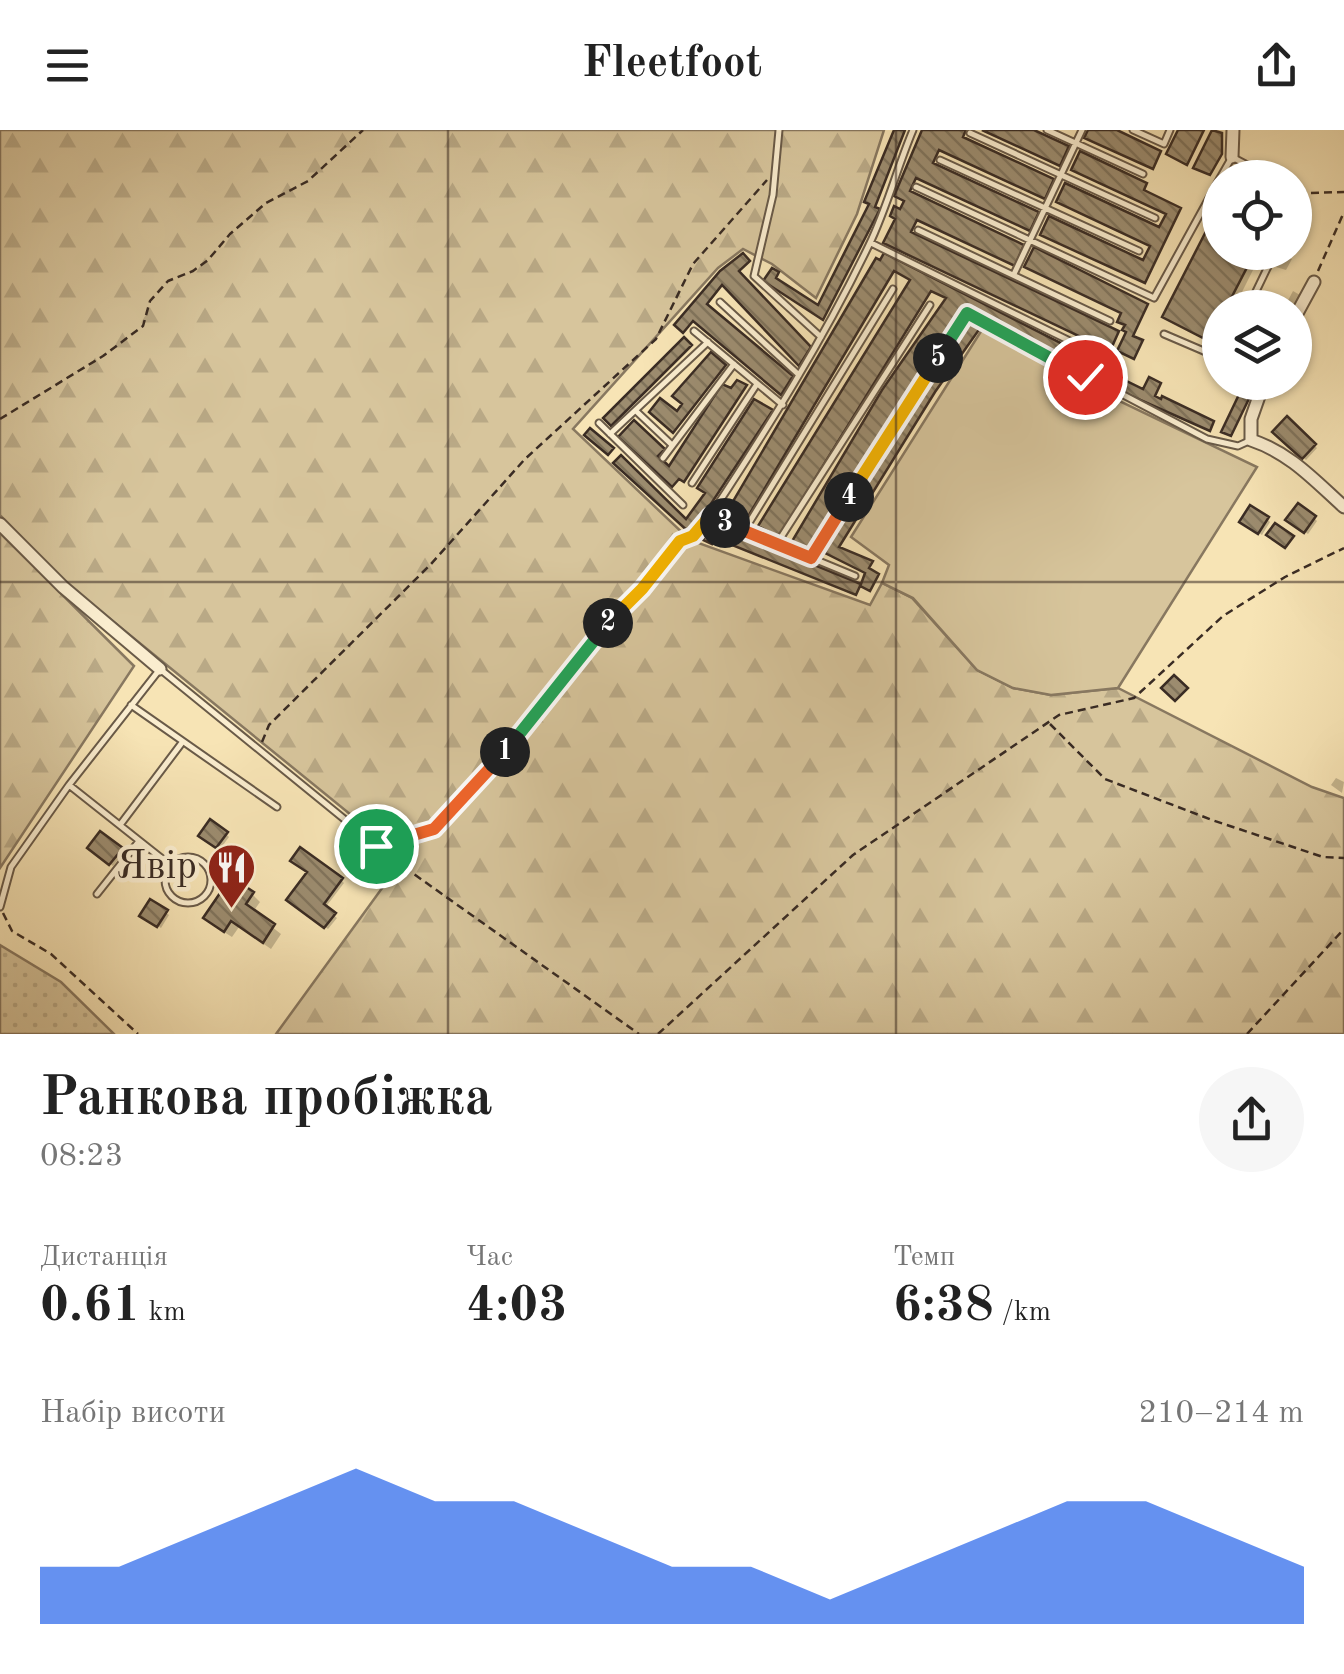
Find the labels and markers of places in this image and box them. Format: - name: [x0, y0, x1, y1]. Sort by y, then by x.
- pin: 5: [913, 333, 963, 383]
- pin: [1043, 335, 1128, 420]
- pin: 4: [824, 472, 874, 522]
- pin: 3: [700, 498, 750, 548]
- pin: 2: [583, 598, 633, 648]
- pin: 1: [480, 727, 530, 777]
- pin: [334, 804, 419, 889]
- restaurant icon: Явір: [206, 842, 258, 910]
- place label: Явір: [116, 848, 197, 888]

